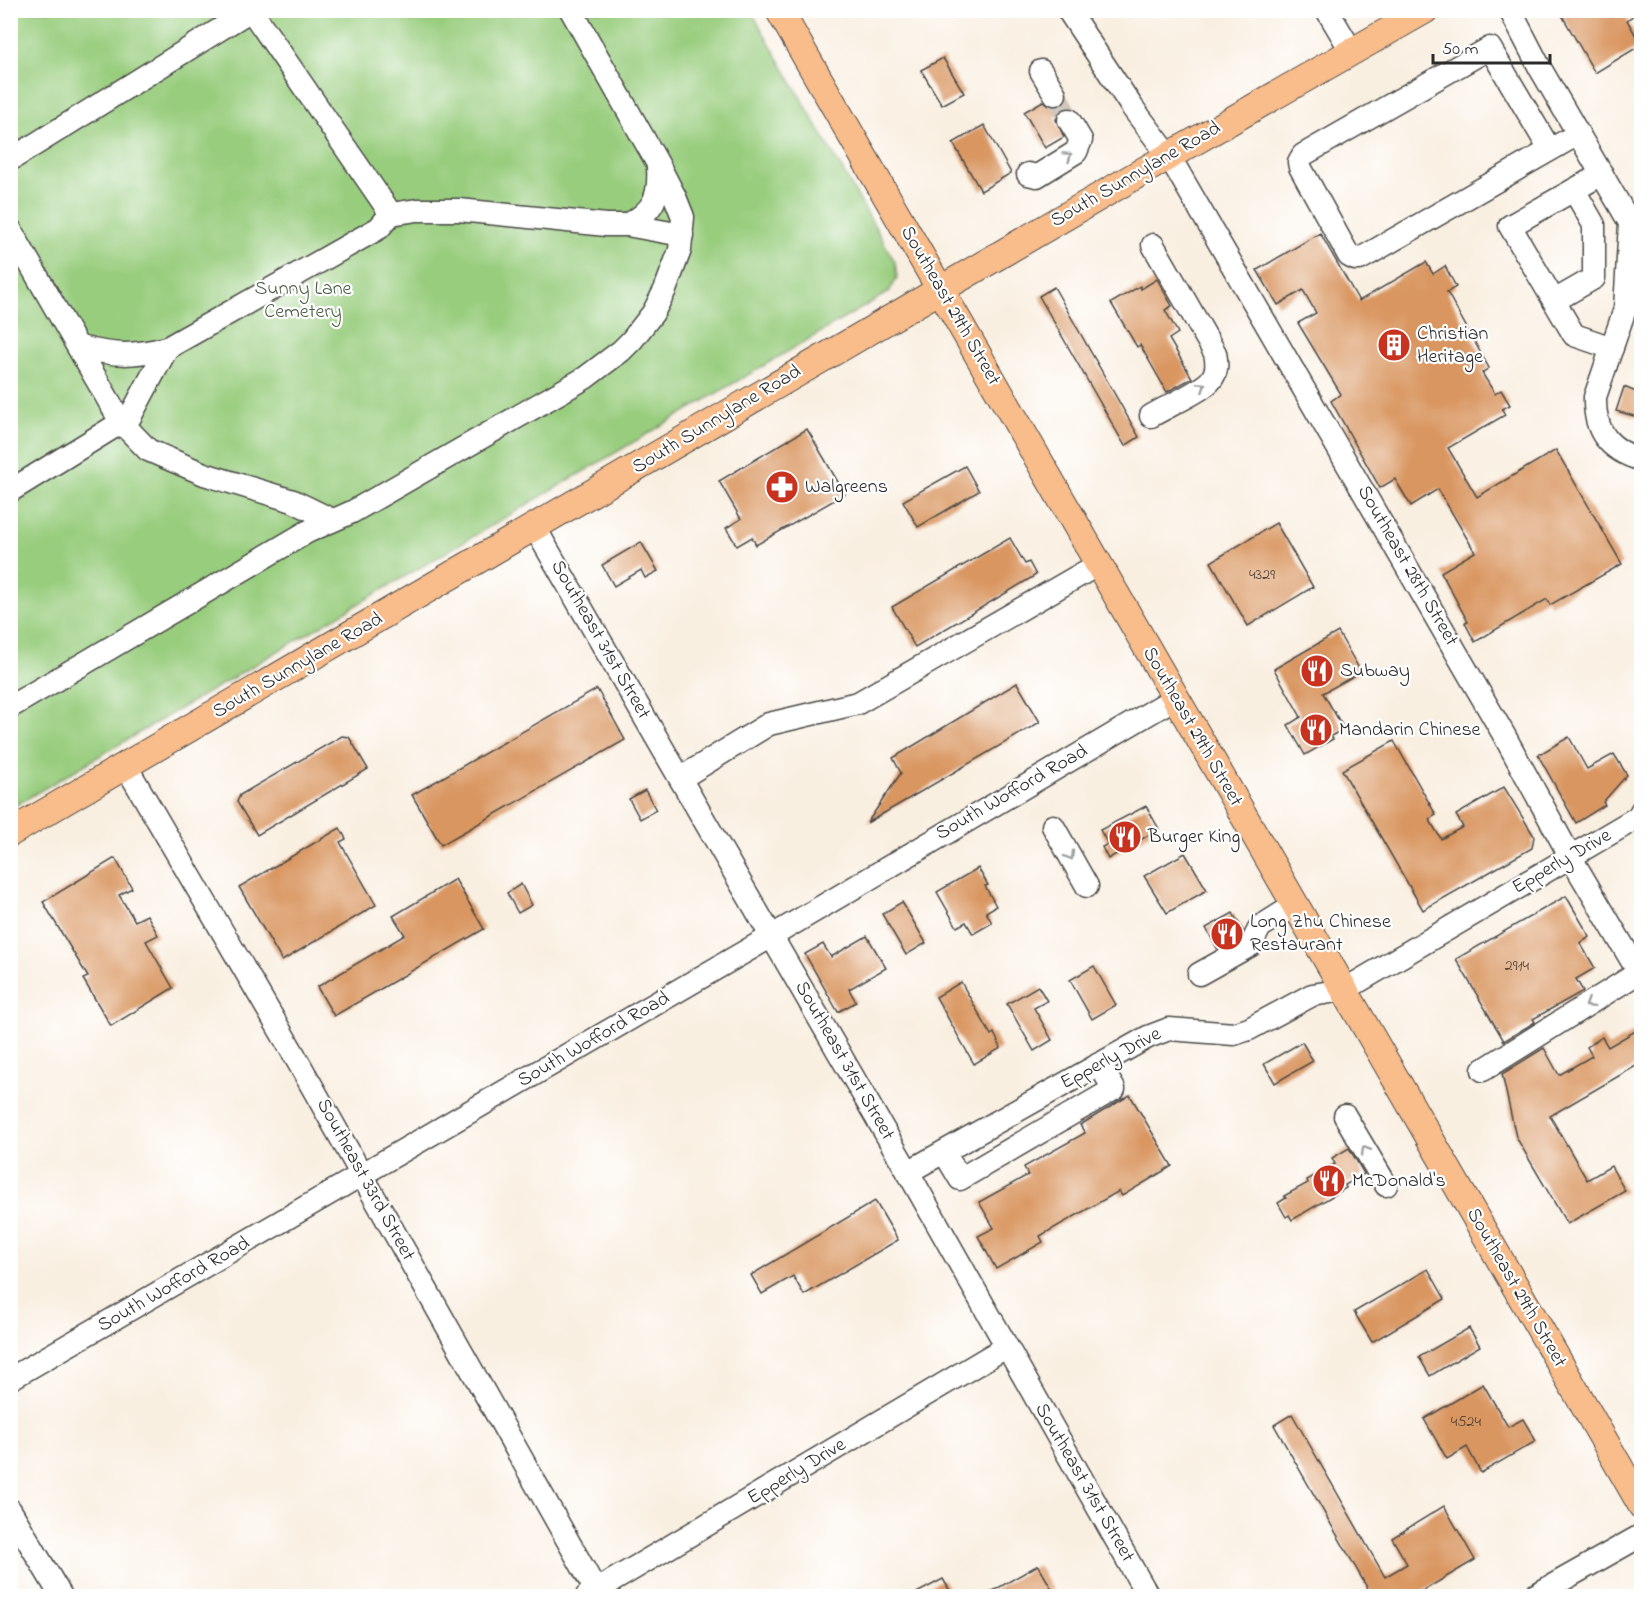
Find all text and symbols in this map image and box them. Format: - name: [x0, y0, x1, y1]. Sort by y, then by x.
- scale bar: [1433, 27, 1550, 65]
- text: 50 m: [1442, 37, 1479, 63]
- street label: South Sunnylane Road: [1045, 114, 1227, 236]
- one-way arrow: [1061, 152, 1072, 163]
- street label: Southeast 29th Street: [892, 221, 1008, 391]
- park label: Sunny Lane Cemetery: [254, 275, 352, 327]
- place label: Christian Heritage: [1417, 320, 1489, 373]
- building icon: Christian Heritage: [1376, 327, 1412, 363]
- street label: South Sunnylane Road: [627, 358, 807, 482]
- one-way arrow: [1195, 382, 1206, 393]
- pharmacy icon: Walgreens: [764, 469, 800, 505]
- place label: Walgreens: [805, 473, 888, 503]
- street label: Southeast 28th Street: [1349, 480, 1465, 652]
- street label: Southeast 31st Street: [543, 555, 658, 725]
- house number: 4329: [1249, 563, 1275, 587]
- street label: South Sunnylane Road: [207, 605, 389, 727]
- street label: Southeast 29th Street: [1134, 642, 1250, 812]
- restaurant icon: Subway: [1299, 653, 1335, 689]
- place label: Subway: [1340, 657, 1410, 686]
- restaurant icon: Mandarin Chinese: [1298, 712, 1334, 748]
- place label: Mandarin Chinese: [1339, 716, 1481, 745]
- street label: South Wofford Road: [931, 738, 1093, 848]
- restaurant icon: Burger King: [1107, 819, 1143, 855]
- street label: Epperly Drive: [1507, 822, 1617, 902]
- place label: Burger King: [1147, 823, 1240, 853]
- one-way arrow: [1063, 850, 1074, 860]
- place label: Long Zhu Chinese Restaurant: [1250, 908, 1391, 960]
- restaurant icon: Long Zhu Chinese Restaurant: [1209, 916, 1245, 952]
- house number: 2914: [1505, 954, 1530, 978]
- street label: Southeast 31st Street: [787, 976, 902, 1146]
- street label: South Wofford Road: [513, 985, 675, 1095]
- one-way arrow: [1585, 996, 1595, 1008]
- street label: Epperly Drive: [1056, 1020, 1167, 1098]
- street label: Southeast 33rd Street: [308, 1093, 422, 1267]
- one-way arrow: [1361, 1146, 1373, 1156]
- restaurant icon: McDonald's: [1311, 1163, 1347, 1199]
- place label: McDonald's: [1352, 1167, 1446, 1196]
- street label: Southeast 29th Street: [1458, 1203, 1574, 1373]
- street label: South Wofford Road: [93, 1230, 255, 1340]
- street label: Southeast 31st Street: [1027, 1398, 1142, 1568]
- house number: 4524: [1451, 1410, 1482, 1434]
- street label: Epperly Drive: [742, 1431, 852, 1513]

